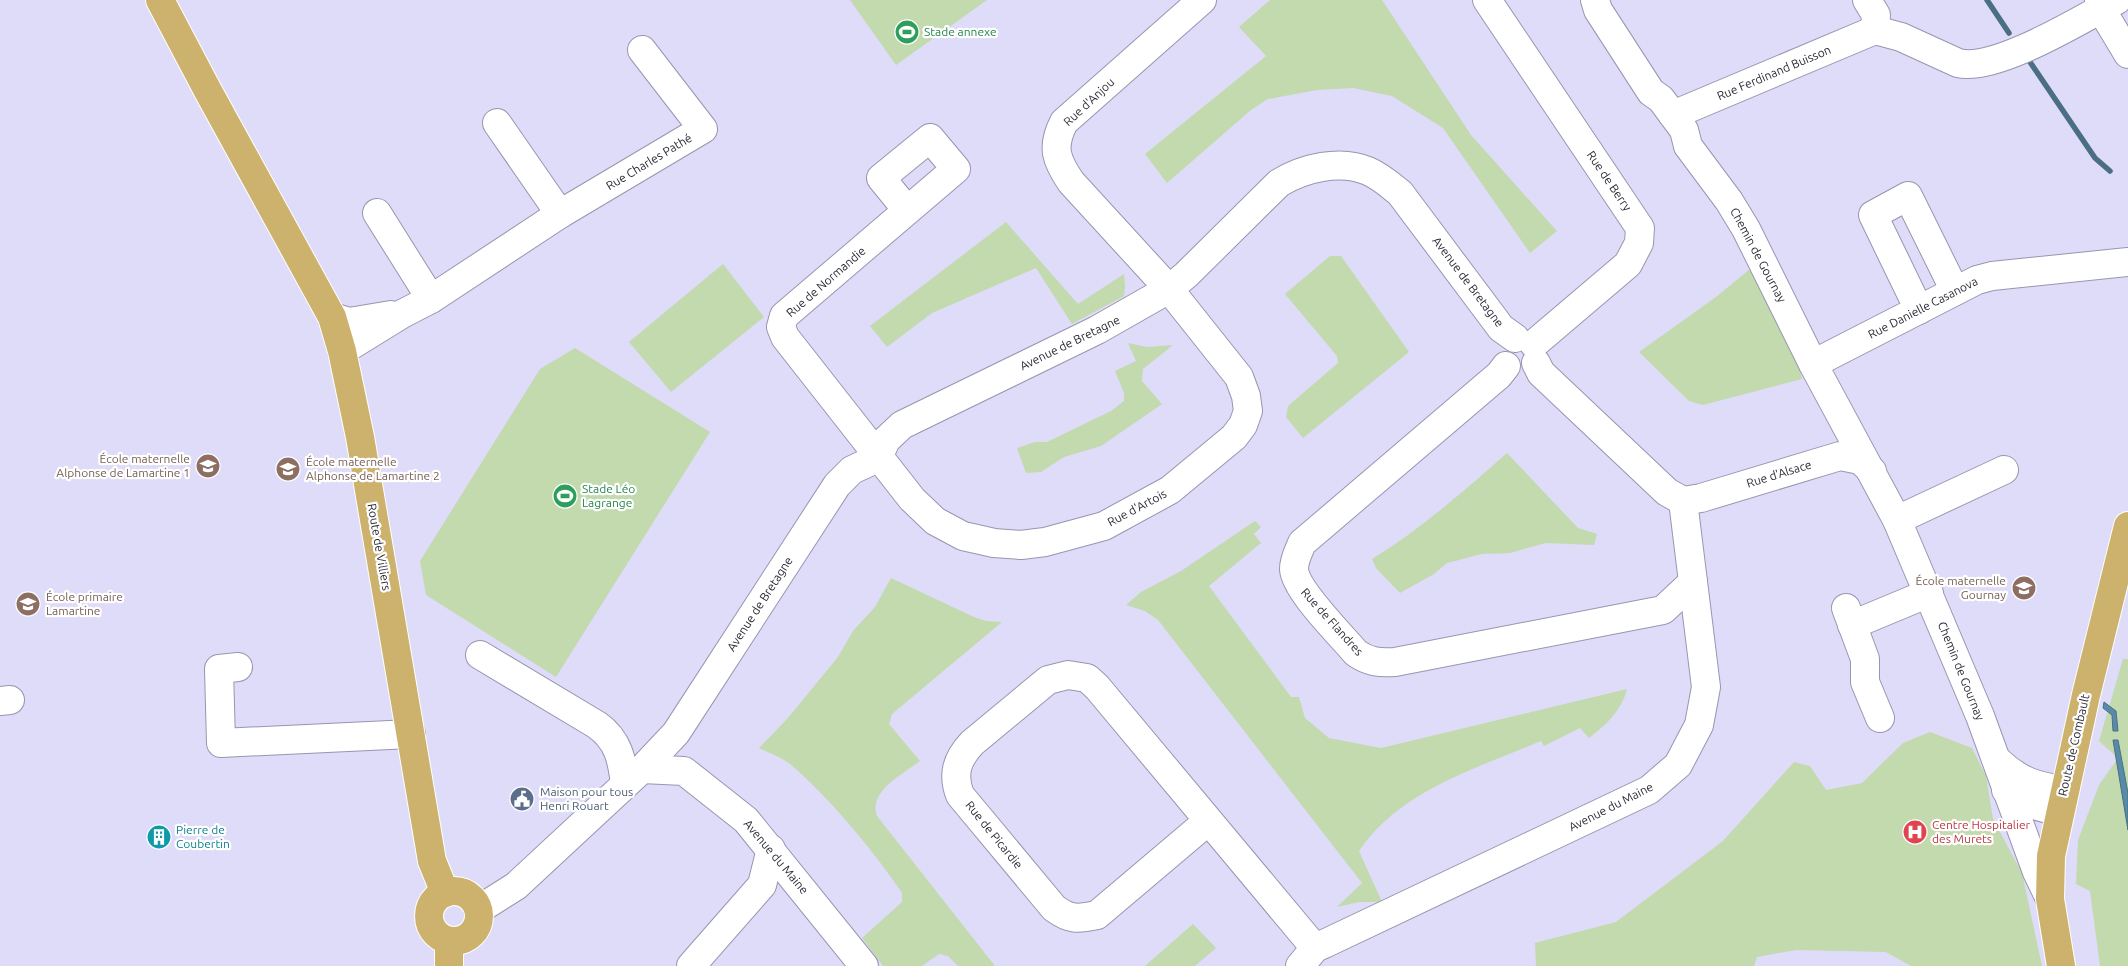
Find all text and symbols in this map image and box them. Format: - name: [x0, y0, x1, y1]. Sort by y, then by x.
- sports icon: Stade annexe: [894, 19, 920, 45]
- place label: Stade annexe: [924, 25, 997, 38]
- street label: Rue Ferdinand Buisson: [1715, 43, 1833, 102]
- street label: Rue d'Anjou: [1061, 75, 1117, 128]
- street label: Rue Charles Pathé: [603, 131, 694, 192]
- street label: Rue de Berry: [1585, 148, 1634, 213]
- street label: Chemin de Gournay: [1728, 205, 1789, 304]
- street label: Avenue de Bretagne: [1430, 234, 1507, 329]
- street label: Rue de Normandie: [784, 244, 868, 319]
- street label: Rue Danielle Casanova: [1866, 274, 1980, 341]
- street label: Avenue de Bretagne: [1018, 313, 1122, 372]
- place label: École maternelle Alphonse de Lamartine 1: [56, 452, 190, 479]
- school or university icon: École maternelle Alphonse de Lamartine 1: [195, 453, 221, 479]
- place label: École maternelle Alphonse de Lamartine 2: [306, 455, 440, 482]
- school or university icon: École maternelle Alphonse de Lamartine 2: [275, 456, 301, 482]
- street label: Rue d'Alsace: [1745, 457, 1813, 490]
- place label: Stade Léo Lagrange: [582, 482, 635, 509]
- sports icon: Stade Léo Lagrange: [552, 483, 578, 509]
- street label: Rue d'Artois: [1105, 487, 1169, 529]
- street label: Route de Villiers: [365, 502, 394, 592]
- street label: Avenue de Bretagne: [724, 554, 795, 653]
- place label: École maternelle Gournay: [1915, 574, 2006, 601]
- school or university icon: École maternelle Gournay: [2011, 575, 2037, 601]
- street label: Rue de Flandres: [1299, 585, 1366, 658]
- place label: École primaire Lamartine: [46, 590, 123, 617]
- school or university icon: École primaire Lamartine: [15, 591, 41, 617]
- street label: Chemin de Gournay: [1936, 620, 1987, 722]
- street label: Route de Combault: [2055, 692, 2092, 797]
- street label: Avenue du Maine: [1566, 780, 1655, 833]
- place label: Maison pour tous Henri Rouart: [540, 785, 633, 812]
- public building icon: Maison pour tous Henri Rouart: [509, 786, 535, 812]
- street label: Rue de Picardie: [963, 798, 1026, 871]
- street label: Avenue du Maine: [742, 817, 811, 896]
- place label: Centre Hospitalier des Murets: [1932, 818, 2031, 845]
- hospital icon: Centre Hospitalier des Murets: [1902, 819, 1928, 845]
- place label: Pierre de Coubertin: [176, 823, 230, 850]
- building icon: Pierre de Coubertin: [146, 824, 172, 850]

